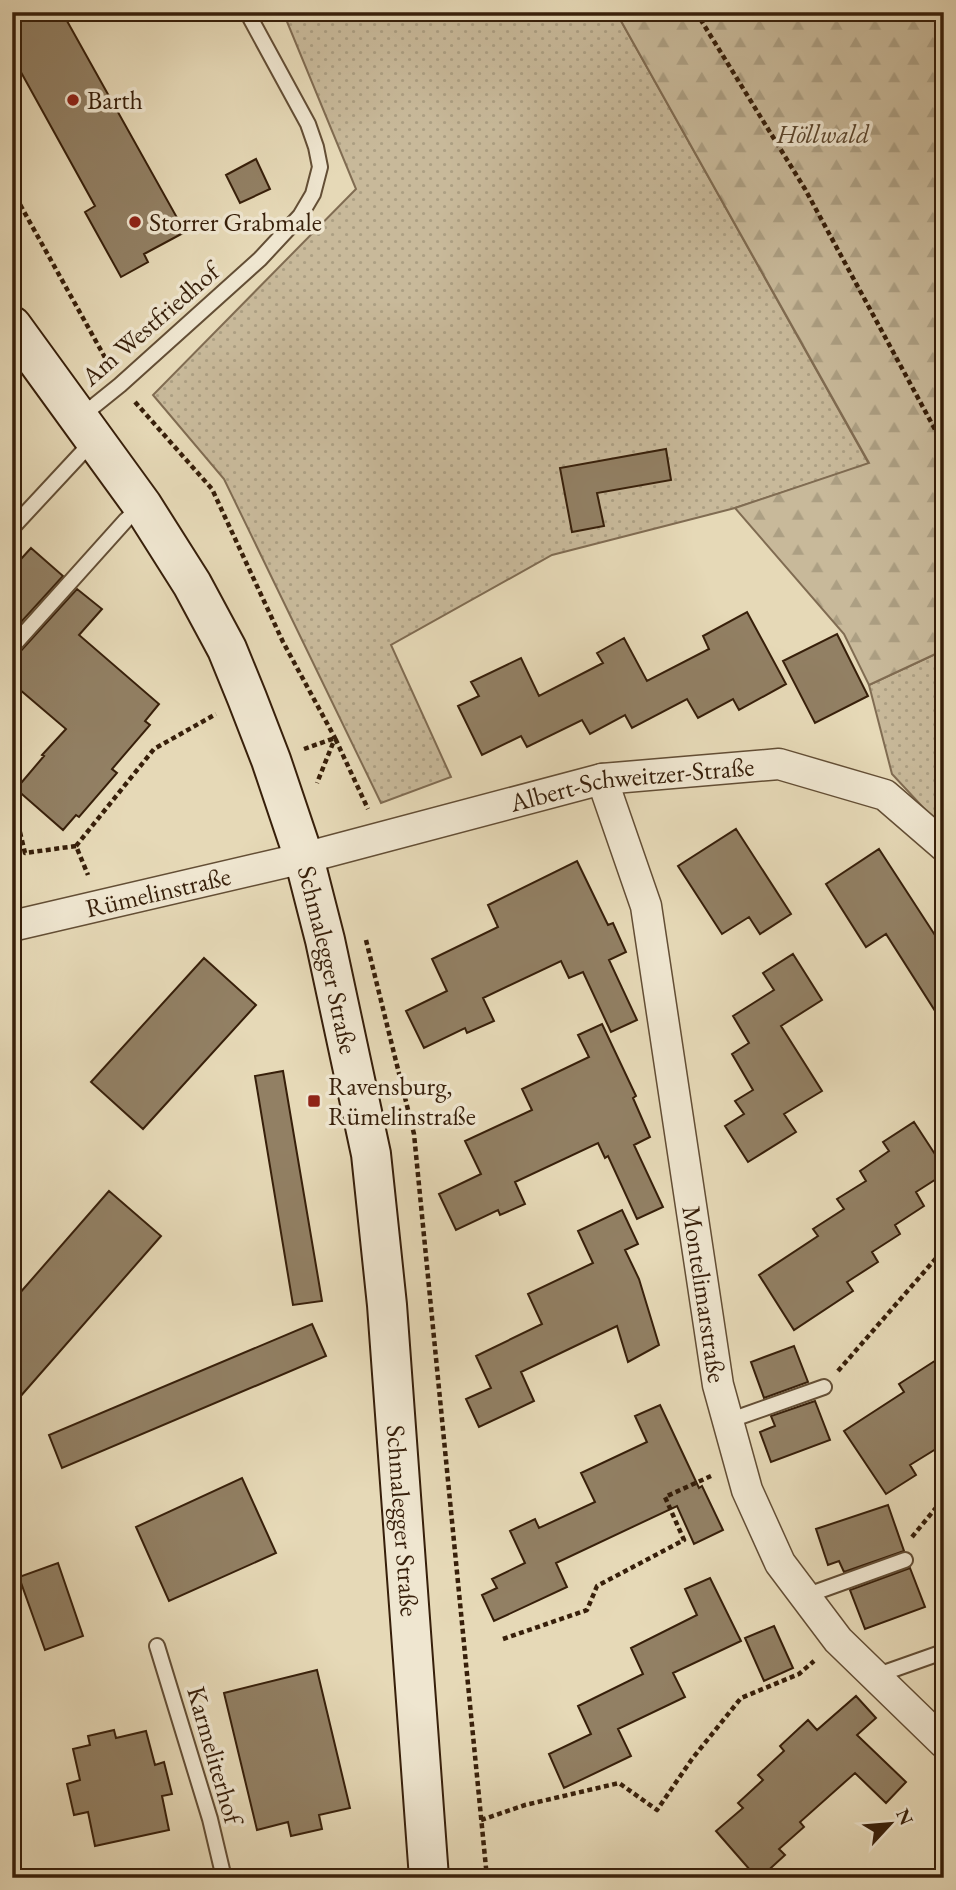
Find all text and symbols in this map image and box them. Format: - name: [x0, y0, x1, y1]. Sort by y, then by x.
- place label: Barth: [87, 83, 143, 117]
- marker: Barth: [65, 92, 81, 108]
- park label: Höllwald: [776, 117, 870, 151]
- place label: Storrer Grabmale: [149, 205, 322, 239]
- marker: Storrer Grabmale: [127, 214, 143, 230]
- street label: Am Westfriedhof: [73, 253, 228, 394]
- street label: Albert-Schweitzer-Straße: [505, 749, 755, 820]
- street label: Rümelinstraße: [82, 859, 234, 925]
- street label: Schmalegger Straße: [290, 862, 366, 1057]
- place label: Ravensburg, Rümelinstraße: [328, 1069, 476, 1133]
- marker: Ravensburg, Rümelinstraße: [306, 1093, 322, 1109]
- street label: Montelimarstraße: [674, 1203, 734, 1385]
- street label: Schmalegger Straße: [379, 1424, 427, 1618]
- street label: Karmeliterhof: [179, 1682, 252, 1830]
- north arrow: [855, 1788, 925, 1858]
- text: N: [890, 1804, 920, 1830]

